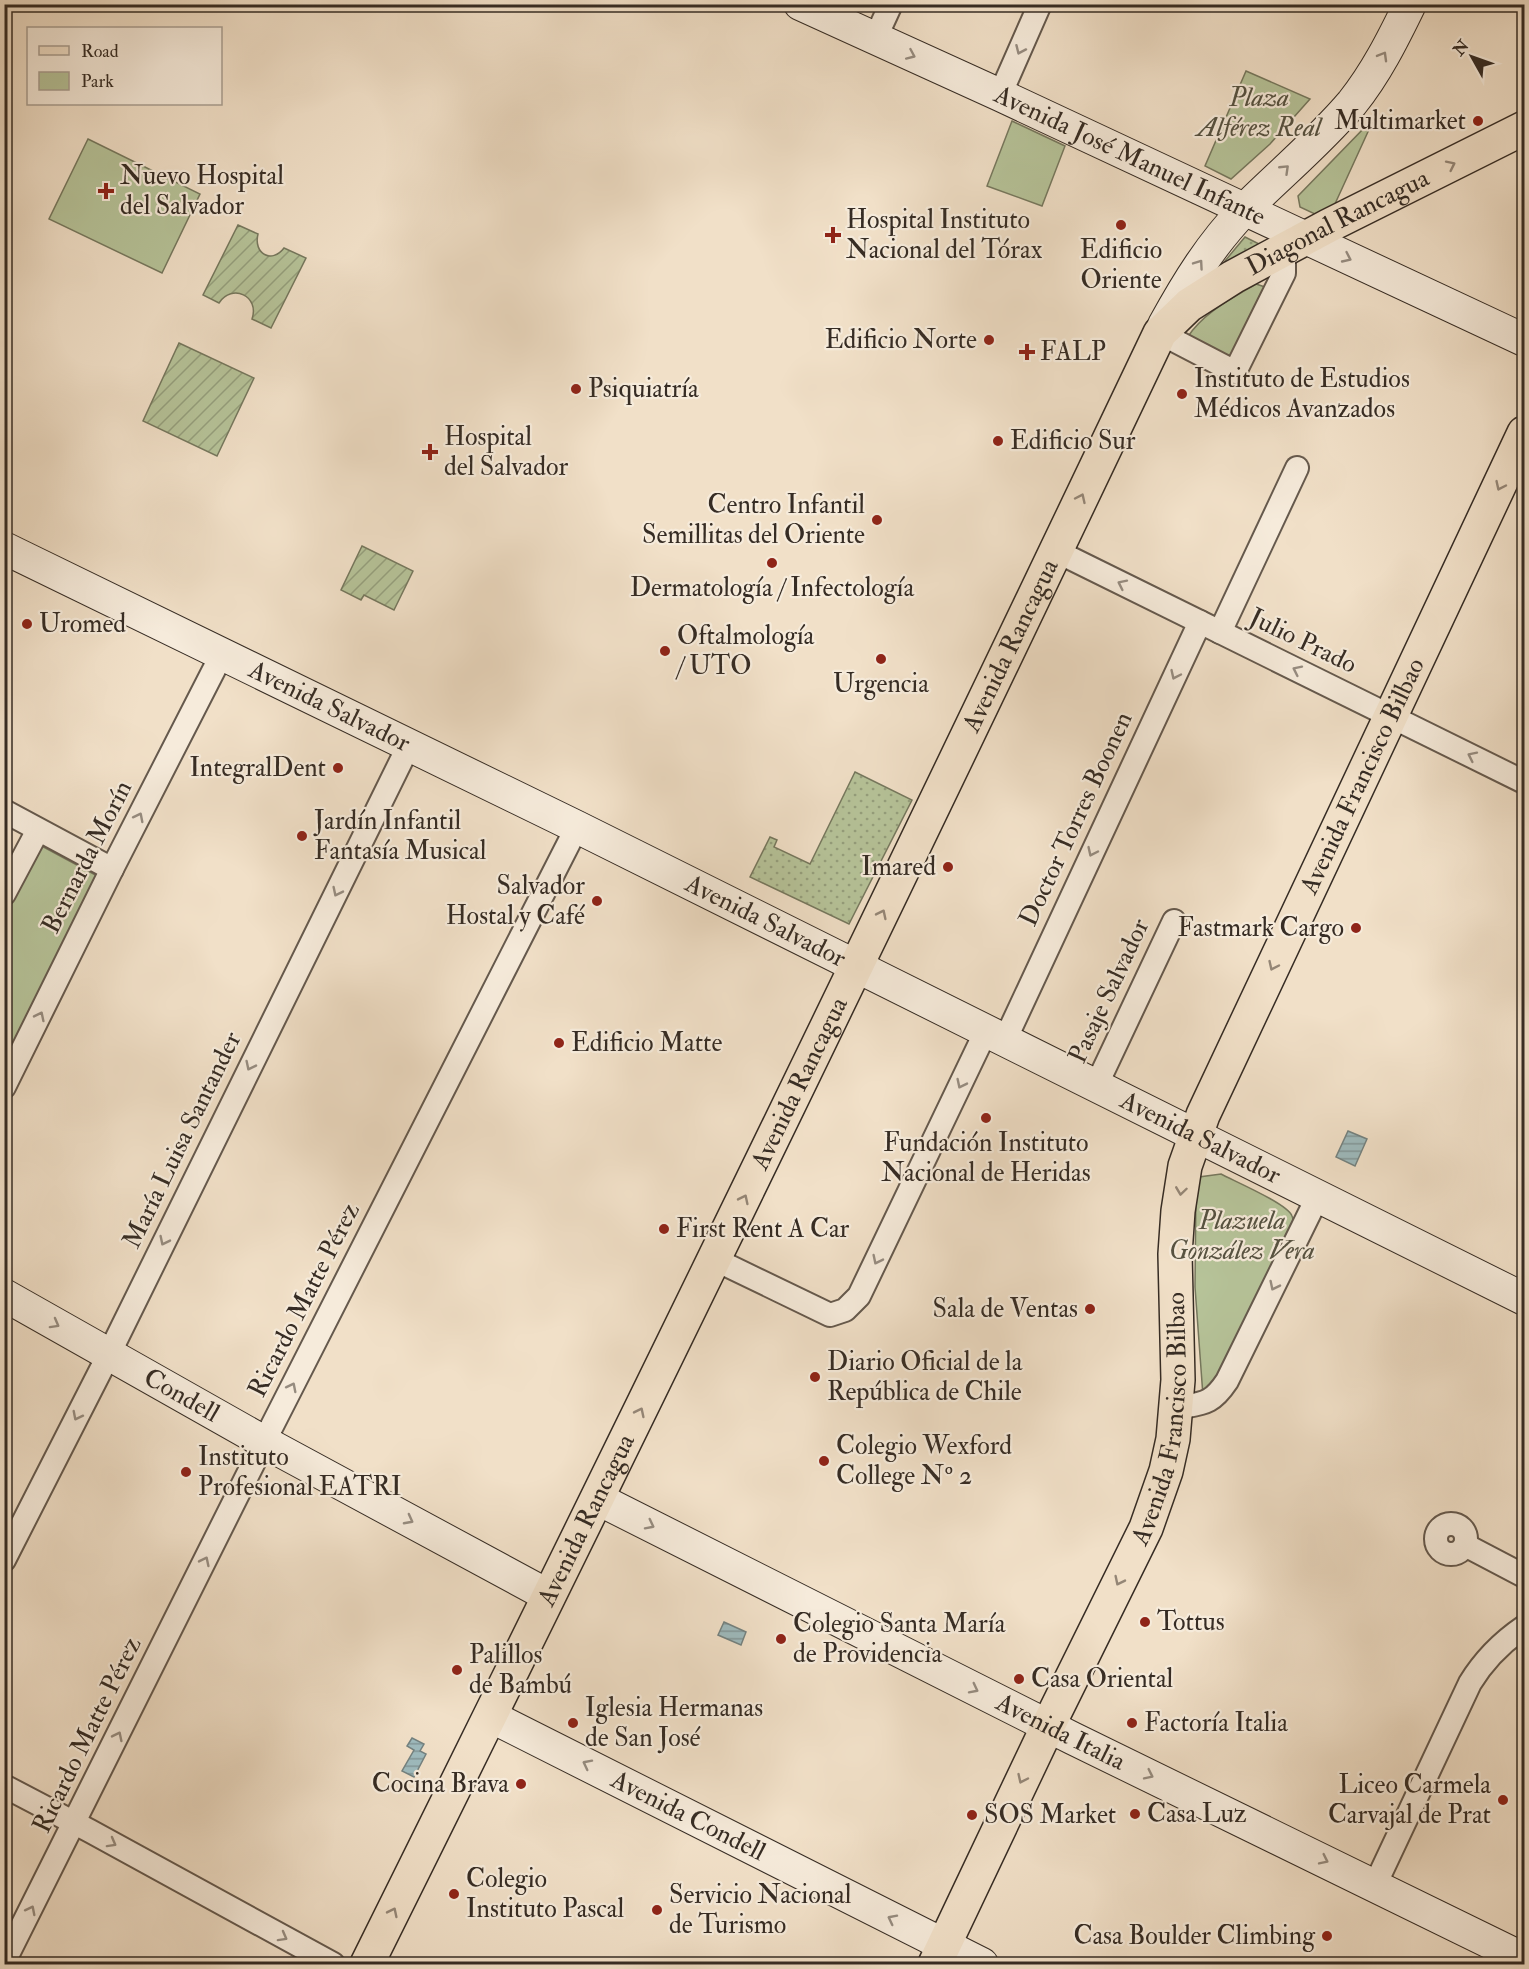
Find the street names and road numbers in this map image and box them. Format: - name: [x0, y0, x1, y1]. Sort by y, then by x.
- street label: Avenida José Manuel Infante: [988, 78, 1271, 233]
- street label: Diagonal Rancagua: [1241, 162, 1435, 283]
- street label: Avenida Rancagua: [955, 554, 1066, 738]
- street label: Julio Prado: [1243, 601, 1362, 681]
- street label: Avenida Salvador: [243, 653, 416, 759]
- street label: Avenida Francisco Bilbao: [1293, 653, 1432, 900]
- street label: Doctor Torres Boonen: [1012, 707, 1140, 931]
- street label: Bernarda Morín: [35, 775, 139, 939]
- street label: Avenida Salvador: [679, 867, 852, 975]
- street label: Pasaje Salvador: [1062, 913, 1157, 1068]
- street label: Avenida Rancagua: [743, 992, 855, 1176]
- street label: María Luisa Santander: [116, 1026, 248, 1253]
- street label: Avenida Salvador: [1114, 1084, 1286, 1191]
- street label: Ricardo Matte Pérez: [241, 1197, 367, 1403]
- street label: Avenida Francisco Bilbao: [1124, 1292, 1194, 1551]
- street label: Condell: [138, 1361, 225, 1430]
- street label: Avenida Rancagua: [530, 1429, 642, 1613]
- street label: Ricardo Matte Pérez: [26, 1631, 149, 1838]
- street label: Avenida Italia: [990, 1686, 1131, 1778]
- street label: Avenida Condell: [605, 1763, 771, 1868]

